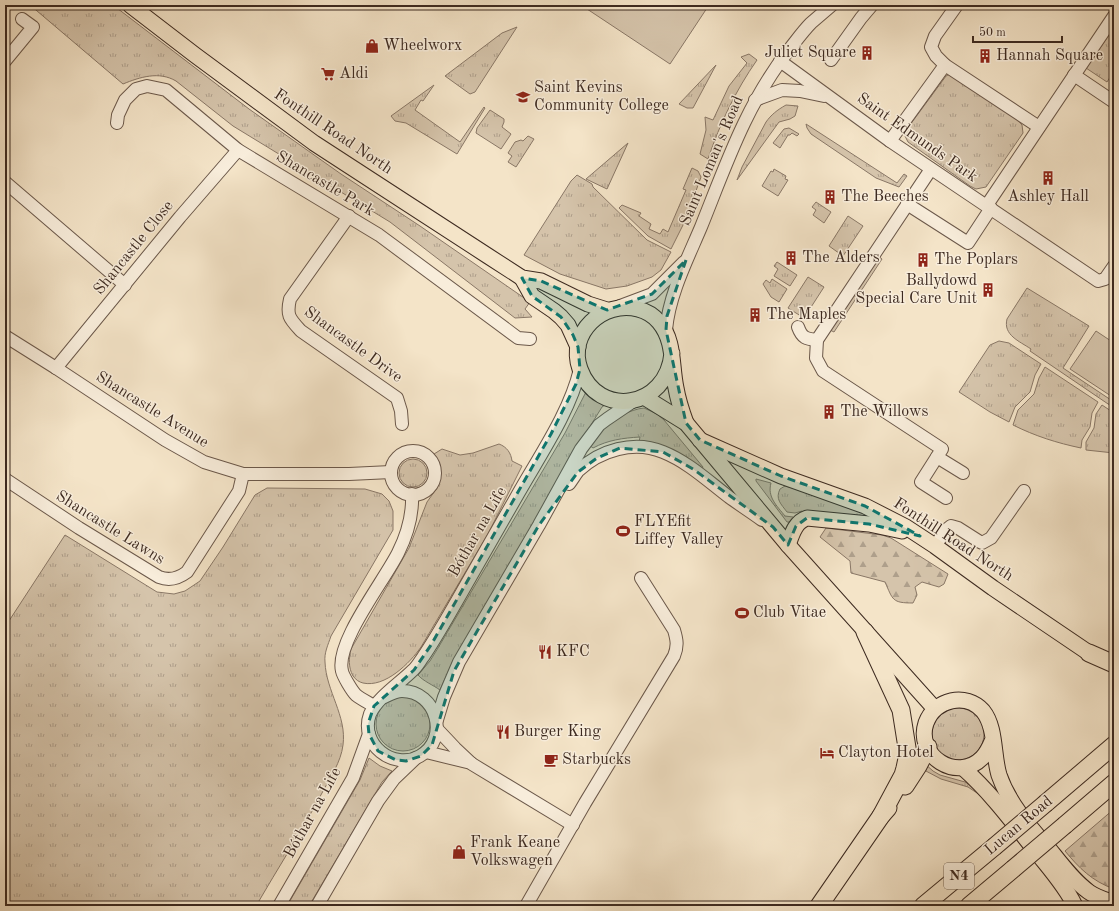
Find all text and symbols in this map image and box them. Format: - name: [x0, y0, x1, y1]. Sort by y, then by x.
- scale bar: [973, 18, 1062, 44]
- text: 50 m: [979, 26, 1006, 39]
- shop icon: Wheelworx: [364, 38, 380, 54]
- place label: Wheelworx: [383, 38, 462, 54]
- place label: Juliet Square: [764, 45, 856, 61]
- building icon: Juliet Square: [859, 45, 875, 61]
- building icon: Hannah Square: [977, 48, 993, 64]
- place label: Hannah Square: [996, 48, 1103, 64]
- supermarket icon: Aldi: [320, 66, 336, 82]
- place label: Aldi: [339, 66, 368, 82]
- place label: Saint Kevins Community College: [534, 80, 669, 114]
- street label: Fonthill Road North: [271, 86, 395, 178]
- school or university icon: Saint Kevins Community College: [515, 89, 531, 105]
- street label: Saint Edmunds Park: [854, 90, 980, 186]
- street label: Saint Loman's Road: [677, 94, 747, 228]
- street label: Shancastle Park: [273, 148, 377, 220]
- building icon: Ashley Hall: [1040, 170, 1056, 186]
- building icon: The Beeches: [822, 189, 838, 205]
- place label: The Beeches: [841, 189, 929, 205]
- place label: Ashley Hall: [1007, 189, 1089, 205]
- street label: Shancastle Close: [91, 198, 177, 298]
- building icon: The Alders: [783, 250, 799, 266]
- place label: The Alders: [802, 250, 880, 266]
- building icon: The Poplars: [915, 252, 931, 268]
- place label: The Poplars: [934, 252, 1018, 268]
- place label: Ballydowd Special Care Unit: [855, 273, 977, 307]
- building icon: Ballydowd Special Care Unit: [980, 282, 996, 298]
- street label: Shancastle Drive: [301, 304, 405, 386]
- building icon: The Maples: [747, 307, 763, 323]
- place label: The Maples: [766, 307, 846, 323]
- street label: Shancastle Avenue: [93, 369, 211, 451]
- building icon: The Willows: [821, 404, 837, 420]
- place label: The Willows: [840, 404, 928, 420]
- street label: Bóthar na Life: [446, 484, 510, 580]
- street label: Shancastle Lawns: [53, 488, 167, 568]
- street label: Fonthill Road North: [890, 495, 1016, 585]
- place label: FLYEfit Liffey Valley: [634, 514, 724, 548]
- sports icon: FLYEfit Liffey Valley: [615, 523, 631, 539]
- sports icon: Club Vitae: [734, 605, 750, 621]
- place label: Club Vitae: [753, 605, 826, 621]
- restaurant icon: KFC: [537, 644, 553, 660]
- place label: KFC: [556, 644, 590, 660]
- restaurant icon: Burger King: [495, 724, 511, 740]
- place label: Burger King: [514, 724, 601, 740]
- hotel icon: Clayton Hotel: [819, 745, 835, 761]
- place label: Clayton Hotel: [838, 745, 934, 761]
- cafe icon: Starbucks: [543, 752, 559, 768]
- place label: Starbucks: [562, 752, 631, 768]
- street label: Bóthar na Life: [282, 765, 344, 861]
- street label: Lucan Road: [982, 793, 1056, 859]
- place label: Frank Keane Volkswagen: [470, 835, 560, 869]
- shop icon: Frank Keane Volkswagen: [451, 844, 467, 860]
- road number: N4: [944, 863, 974, 889]

